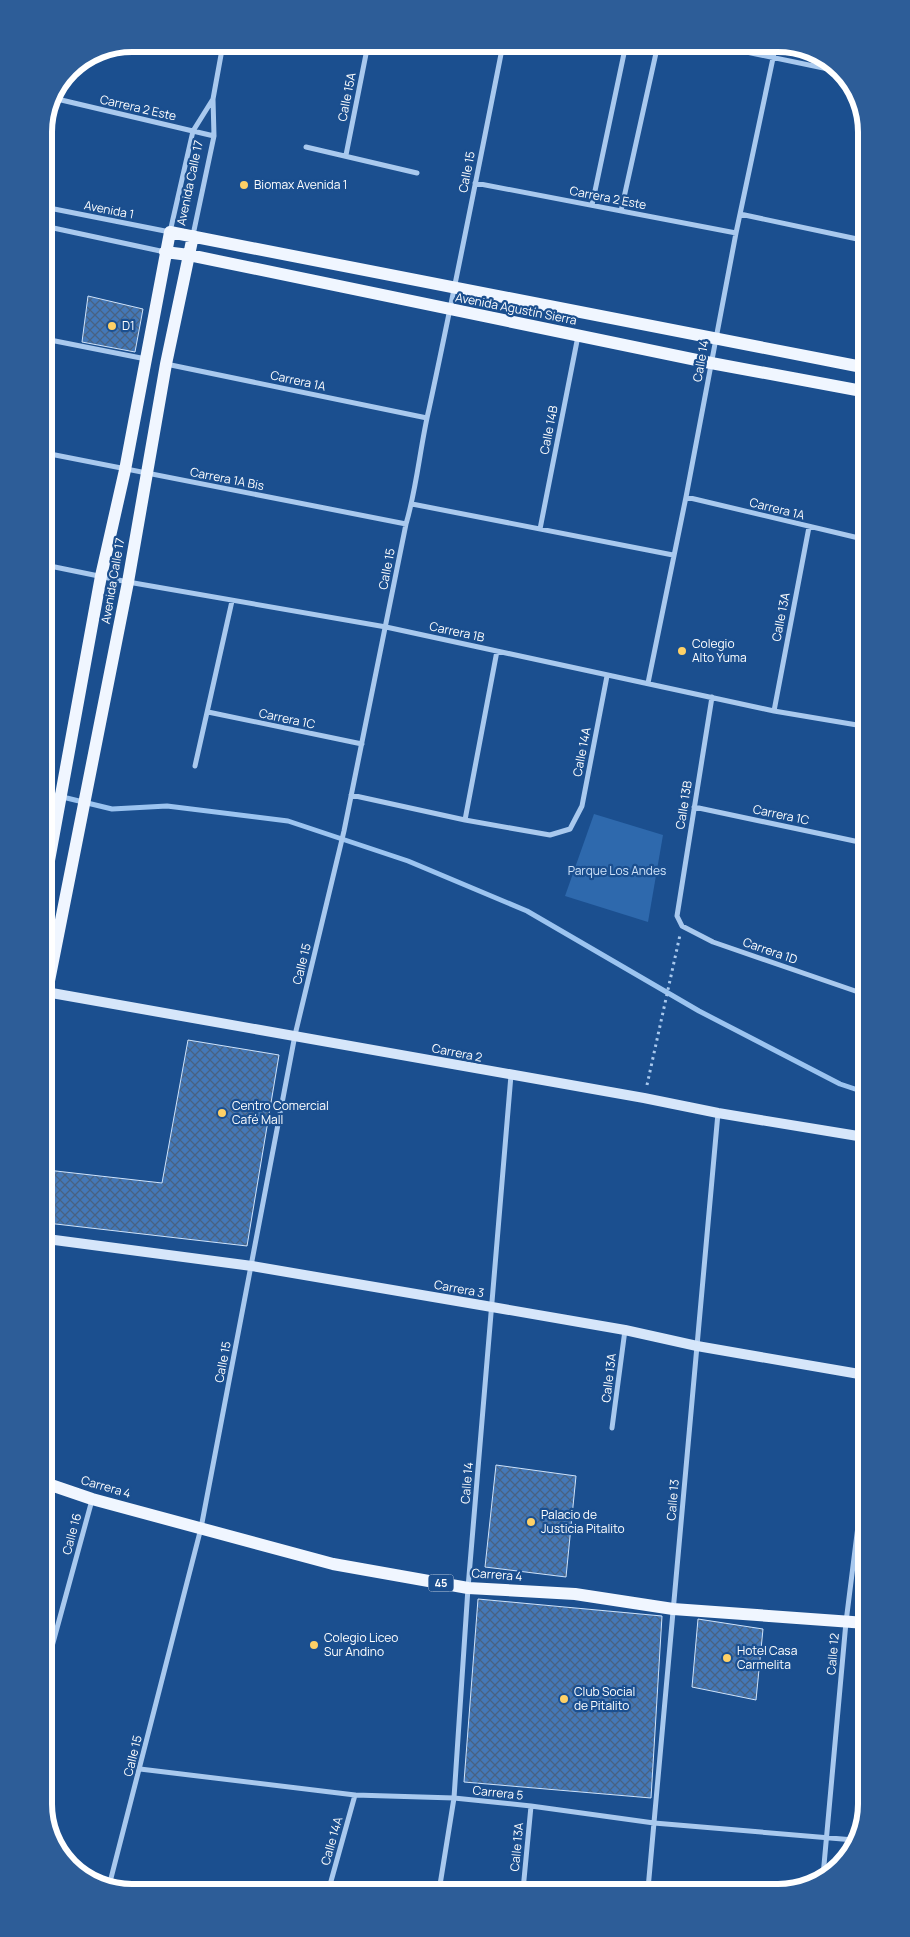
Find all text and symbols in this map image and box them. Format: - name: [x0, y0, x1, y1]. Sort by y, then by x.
- street label: Calle 15A: [333, 71, 360, 123]
- street label: Carrera 2 Este: [98, 90, 178, 125]
- street label: Avenida Calle 17: [172, 139, 207, 227]
- street label: Calle 15: [454, 150, 479, 194]
- place label: Biomax Avenida 1: [254, 176, 347, 193]
- marker: Biomax Avenida 1: [238, 179, 250, 191]
- street label: Carrera 2 Este: [568, 182, 648, 213]
- street label: Avenida 1: [83, 196, 136, 223]
- street label: Avenida Agustín Sierra: [454, 288, 578, 329]
- place label: D1: [122, 317, 135, 334]
- marker: D1: [106, 320, 118, 332]
- street label: Calle 14: [688, 339, 713, 383]
- street label: Carrera 1A: [269, 366, 328, 395]
- street label: Calle 14B: [535, 404, 562, 456]
- street label: Carrera 1A Bis: [189, 463, 266, 494]
- street label: Carrera 1A: [748, 493, 807, 524]
- street label: Avenida Calle 17: [97, 537, 128, 625]
- street label: Calle 15: [374, 547, 399, 591]
- street label: Calle 13A: [767, 591, 794, 643]
- street label: Carrera 1B: [428, 617, 486, 646]
- place label: Colegio Alto Yuma: [692, 635, 747, 666]
- marker: Colegio Alto Yuma: [676, 645, 688, 657]
- street label: Carrera 1C: [257, 704, 317, 733]
- street label: Calle 14A: [568, 725, 595, 778]
- street label: Calle 13B: [671, 779, 696, 830]
- street label: Carrera 1C: [751, 800, 811, 829]
- park label: Parque Los Andes: [568, 862, 666, 879]
- street label: Carrera 1D: [741, 933, 800, 968]
- street label: Calle 15: [288, 941, 315, 986]
- street label: Carrera 2: [431, 1039, 484, 1066]
- place label: Centro Comercial Café Mall: [232, 1097, 329, 1128]
- marker: Centro Comercial Café Mall: [216, 1107, 228, 1119]
- street label: Carrera 3: [433, 1276, 485, 1301]
- street label: Calle 15: [210, 1340, 235, 1384]
- street label: Calle 13A: [597, 1352, 620, 1403]
- street label: Calle 14: [456, 1461, 477, 1505]
- street label: Carrera 4: [79, 1471, 133, 1502]
- street label: Calle 13: [662, 1478, 683, 1521]
- place label: Palacio de Justicia Pitalito: [541, 1506, 625, 1537]
- street label: Calle 16: [58, 1511, 85, 1557]
- marker: Palacio de Justicia Pitalito: [525, 1516, 537, 1528]
- street label: Carrera 4: [471, 1564, 523, 1585]
- road number: 45: [428, 1575, 454, 1592]
- place label: Colegio Liceo Sur Andino: [324, 1629, 398, 1660]
- street label: Calle 12: [822, 1632, 843, 1676]
- marker: Colegio Liceo Sur Andino: [308, 1639, 320, 1651]
- place label: Hotel Casa Carmelita: [737, 1642, 797, 1673]
- marker: Hotel Casa Carmelita: [721, 1652, 733, 1664]
- place label: Club Social de Pitalito: [574, 1683, 635, 1714]
- marker: Club Social de Pitalito: [558, 1693, 570, 1705]
- street label: Calle 15: [119, 1733, 146, 1778]
- street label: Carrera 5: [472, 1781, 524, 1804]
- street label: Calle 14A: [316, 1814, 347, 1867]
- street label: Calle 13A: [506, 1821, 527, 1872]

